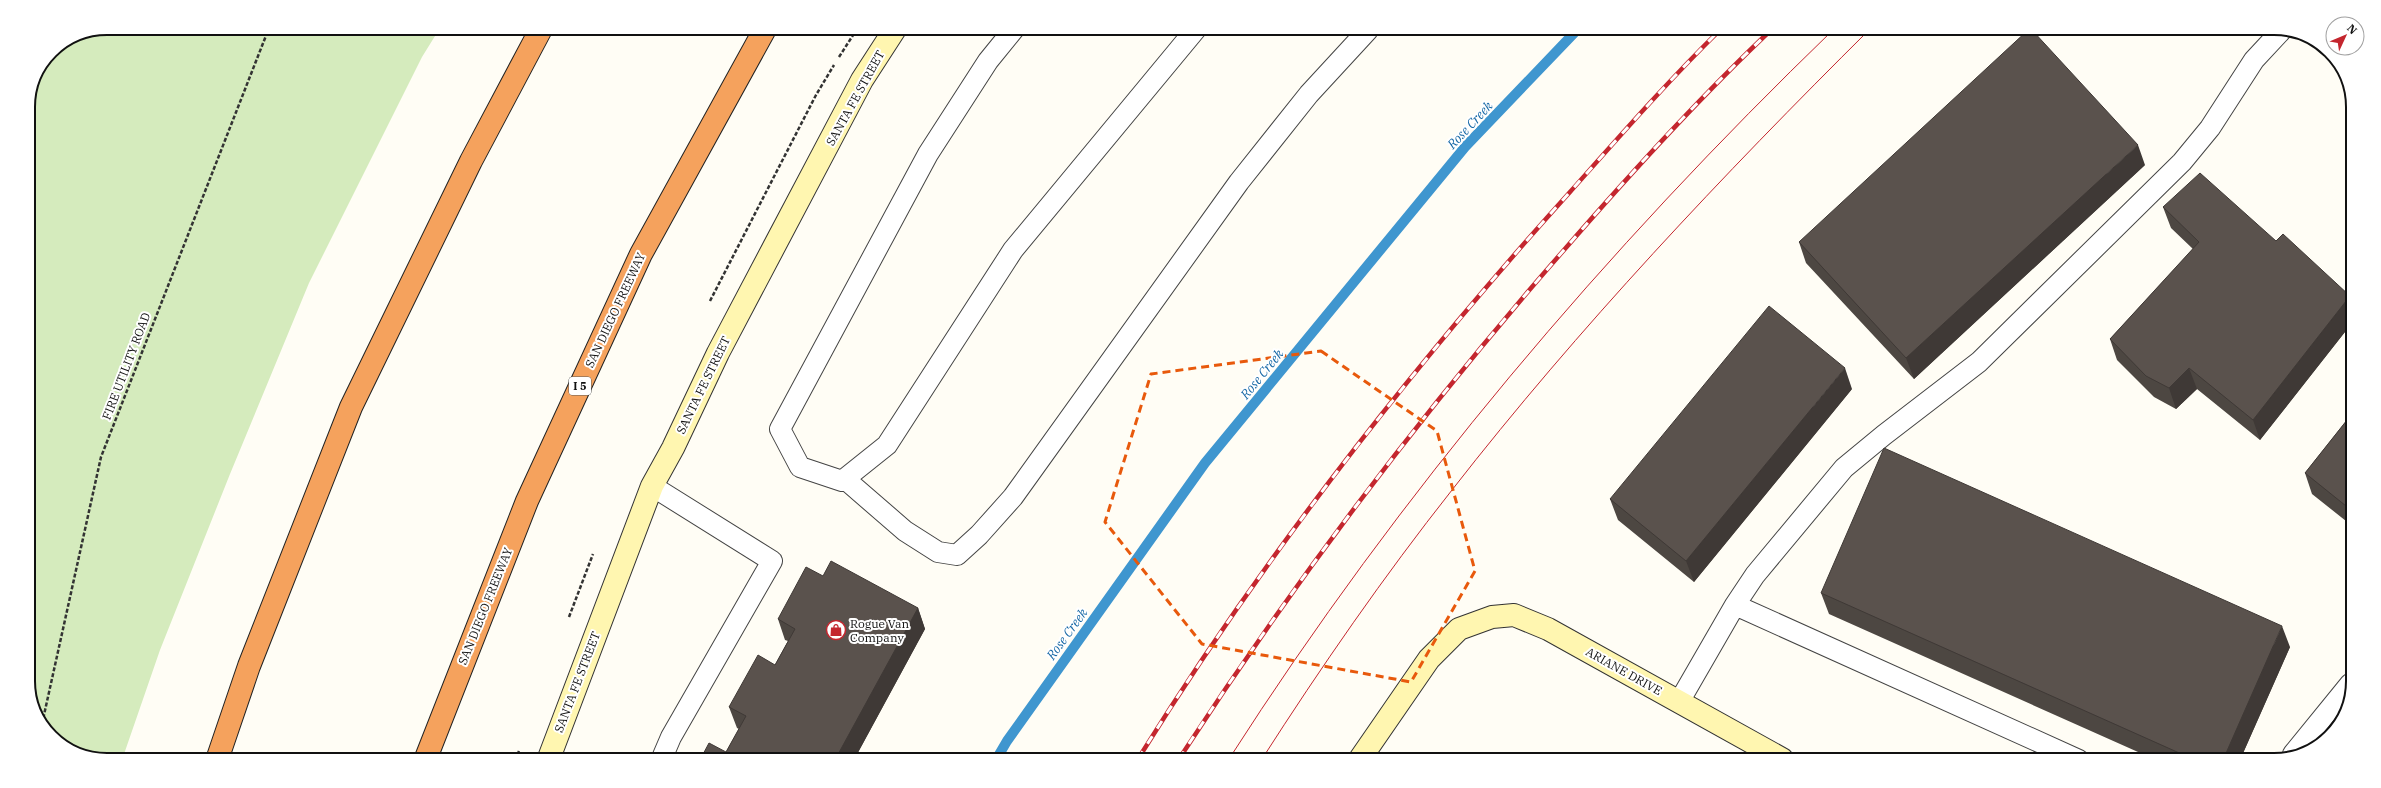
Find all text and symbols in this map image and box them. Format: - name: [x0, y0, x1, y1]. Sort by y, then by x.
- north arrow: [2325, 16, 2365, 56]
- text: N: [2344, 21, 2360, 37]
- street label: SANTA FE STREET: [823, 48, 888, 148]
- water label: Rose Creek: [1443, 97, 1497, 153]
- street label: SAN DIEGO FREEWAY: [582, 250, 648, 370]
- street label: FIRE UTILITY ROAD: [99, 310, 153, 422]
- street label: SANTA FE STREET: [673, 334, 733, 436]
- water label: Rose Creek: [1236, 346, 1287, 403]
- road number: I 5: [569, 377, 591, 395]
- street label: SAN DIEGO FREEWAY: [455, 545, 516, 667]
- water label: Rose Creek: [1042, 605, 1091, 664]
- place label: Rogue Van Company: [850, 616, 910, 645]
- shop icon: Rogue Van Company: [825, 619, 847, 641]
- street label: SANTA FE STREET: [551, 629, 603, 734]
- street label: ARIANE DRIVE: [1583, 644, 1665, 698]

